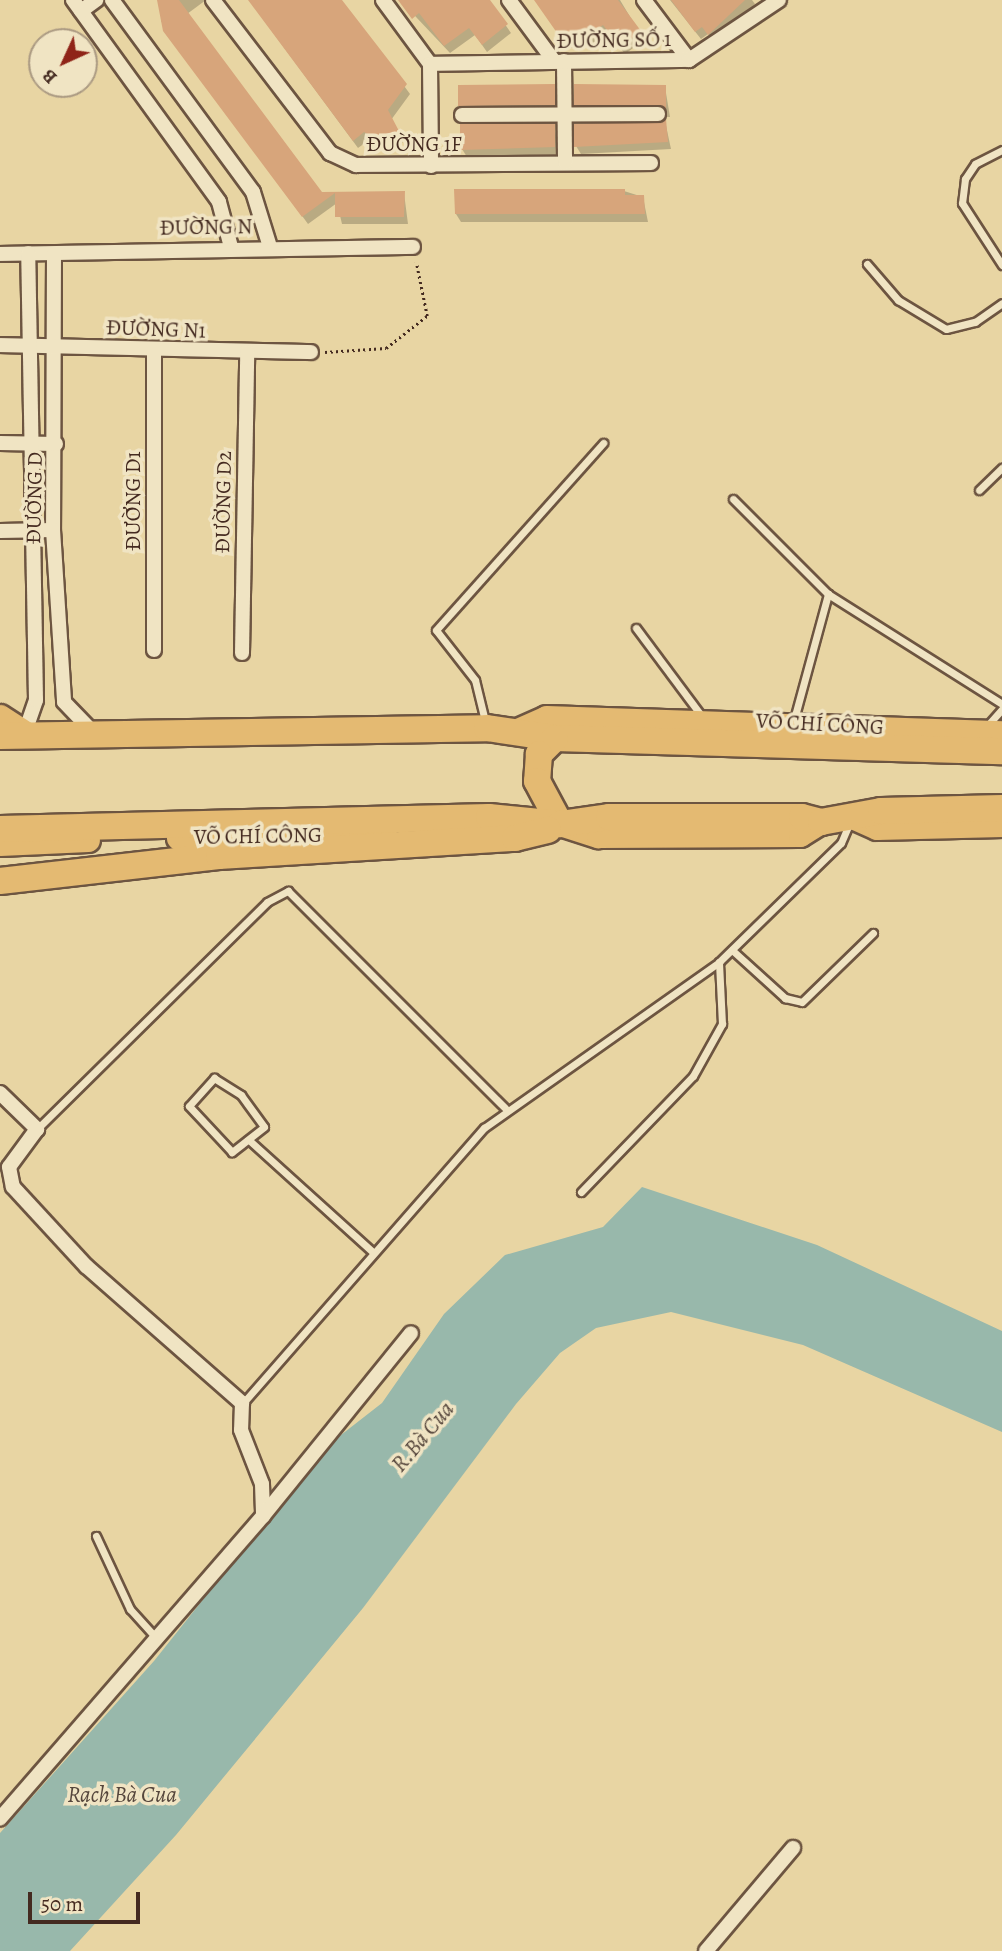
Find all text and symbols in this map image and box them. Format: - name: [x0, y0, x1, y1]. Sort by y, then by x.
- street label: ĐƯỜNG SỐ 1: [557, 26, 671, 54]
- north arrow: [28, 28, 98, 98]
- text: B: [36, 63, 63, 90]
- street label: ĐƯỜNG 1F: [366, 131, 462, 157]
- street label: ĐƯỜNG N: [159, 214, 253, 240]
- street label: ĐƯỜNG N1: [106, 315, 206, 343]
- street label: ĐƯỜNG D1: [120, 451, 146, 551]
- street label: ĐƯỜNG D2: [210, 451, 236, 553]
- street label: ĐƯỜNG D: [21, 452, 47, 544]
- street label: VÕ CHÍ CÔNG: [755, 708, 885, 740]
- street label: VÕ CHÍ CÔNG: [194, 822, 322, 850]
- water label: R.Bà Cua: [386, 1396, 460, 1478]
- water label: Rạch Bà Cua: [67, 1781, 177, 1809]
- scale bar: [32, 1878, 144, 1922]
- text: 50 m: [41, 1890, 83, 1918]

